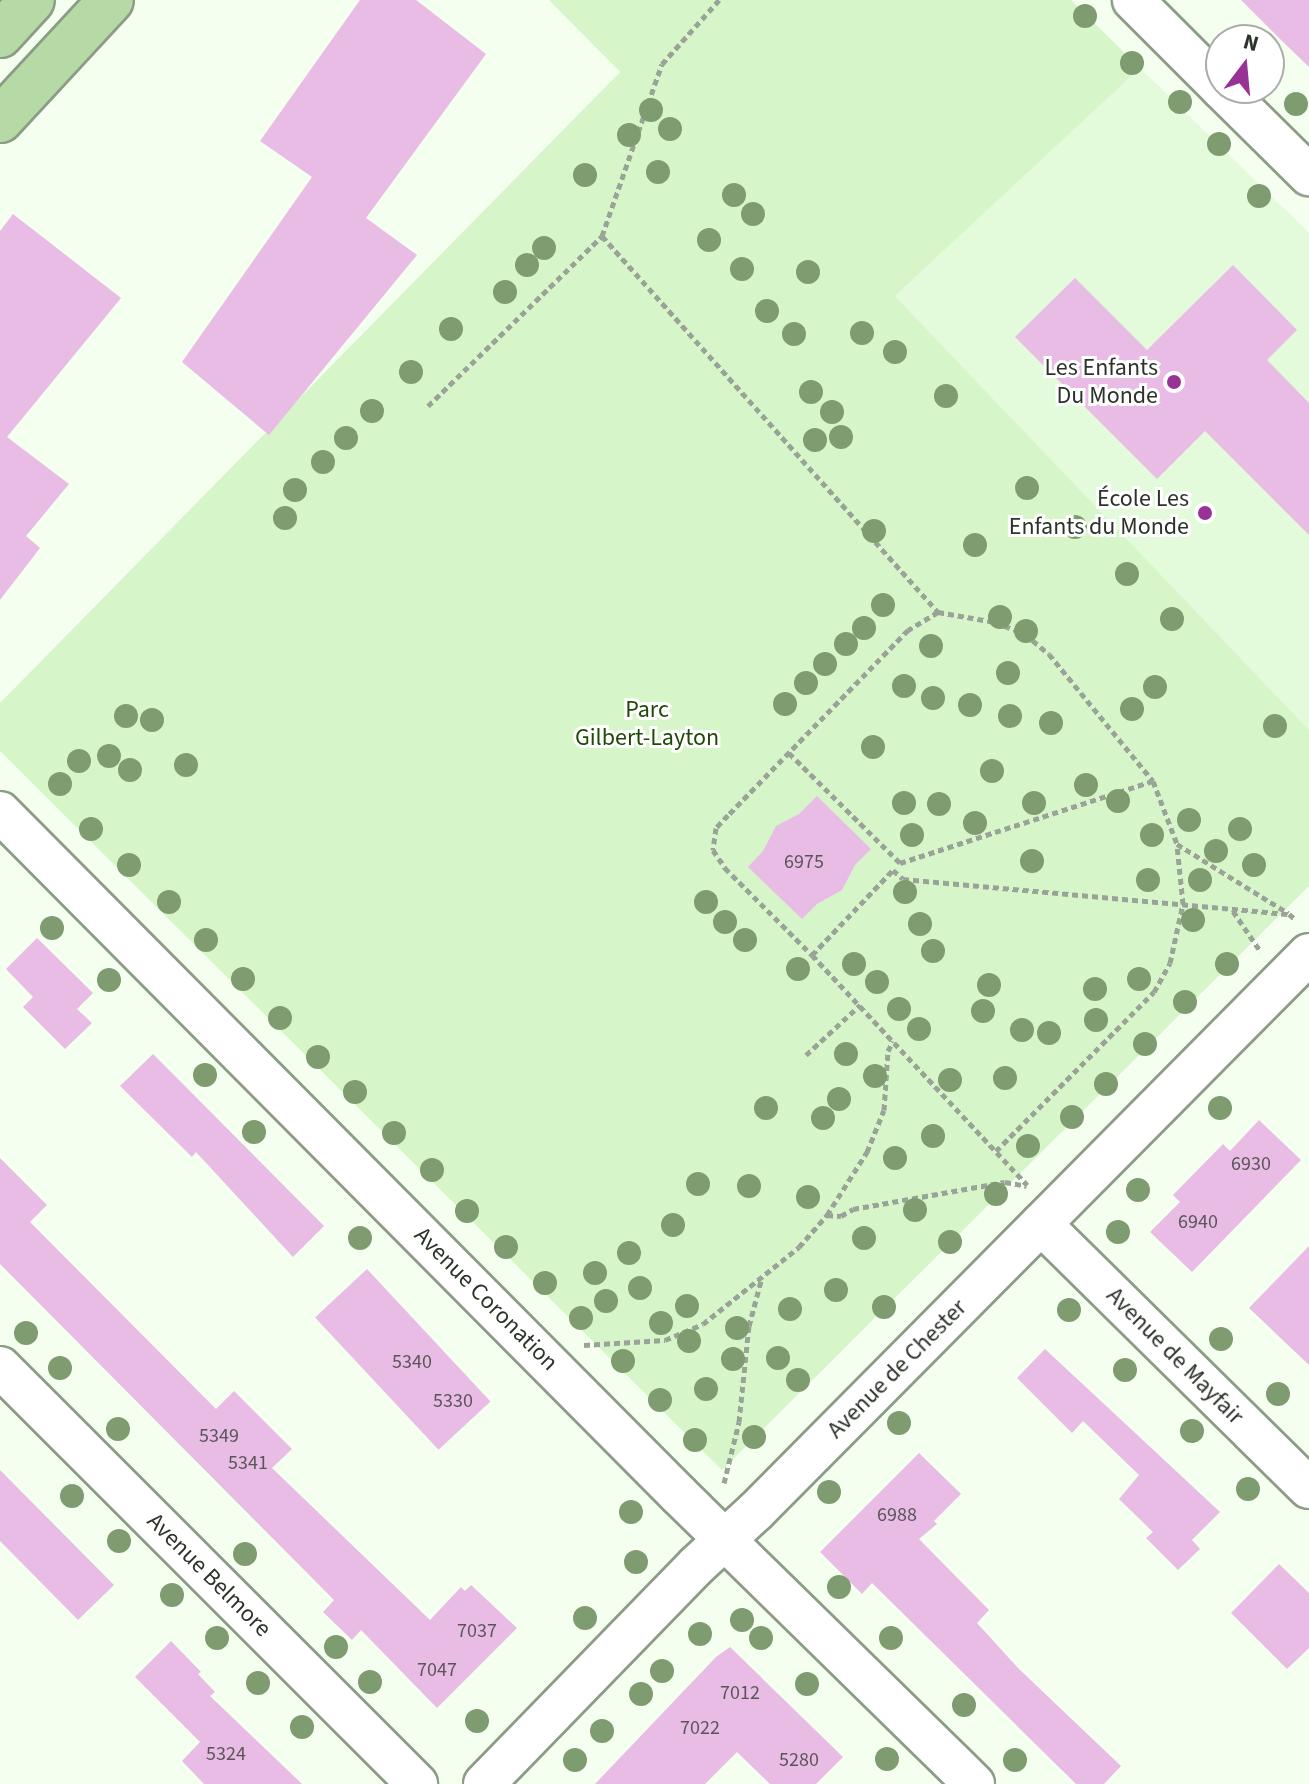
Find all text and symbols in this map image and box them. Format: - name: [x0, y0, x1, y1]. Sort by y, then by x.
- north arrow: [1205, 24, 1285, 104]
- text: N: [1240, 25, 1263, 60]
- place label: Les Enfants Du Monde: [1044, 354, 1158, 410]
- marker: Les Enfants Du Monde: [1165, 373, 1183, 391]
- place label: École Les Enfants du Monde: [1009, 485, 1189, 541]
- marker: École Les Enfants du Monde: [1196, 504, 1214, 522]
- park label: Parc Gilbert-Layton: [575, 696, 719, 752]
- house number: 6975: [784, 850, 824, 874]
- house number: 6930: [1231, 1152, 1271, 1176]
- house number: 6940: [1178, 1210, 1218, 1234]
- street label: Avenue Coronation: [408, 1221, 564, 1377]
- street label: Avenue de Mayfair: [1100, 1281, 1250, 1431]
- street label: Avenue de Chester: [821, 1293, 973, 1445]
- house number: 5340: [392, 1350, 432, 1374]
- house number: 5330: [433, 1389, 473, 1413]
- house number: 5349: [199, 1424, 239, 1448]
- house number: 5341: [228, 1451, 268, 1475]
- house number: 6988: [877, 1503, 917, 1527]
- street label: Avenue Belmore: [141, 1507, 277, 1643]
- house number: 7037: [457, 1619, 497, 1643]
- house number: 7047: [417, 1658, 457, 1682]
- house number: 7012: [720, 1681, 760, 1705]
- house number: 7022: [680, 1716, 720, 1740]
- house number: 5324: [206, 1742, 246, 1766]
- house number: 5280: [779, 1748, 819, 1772]

